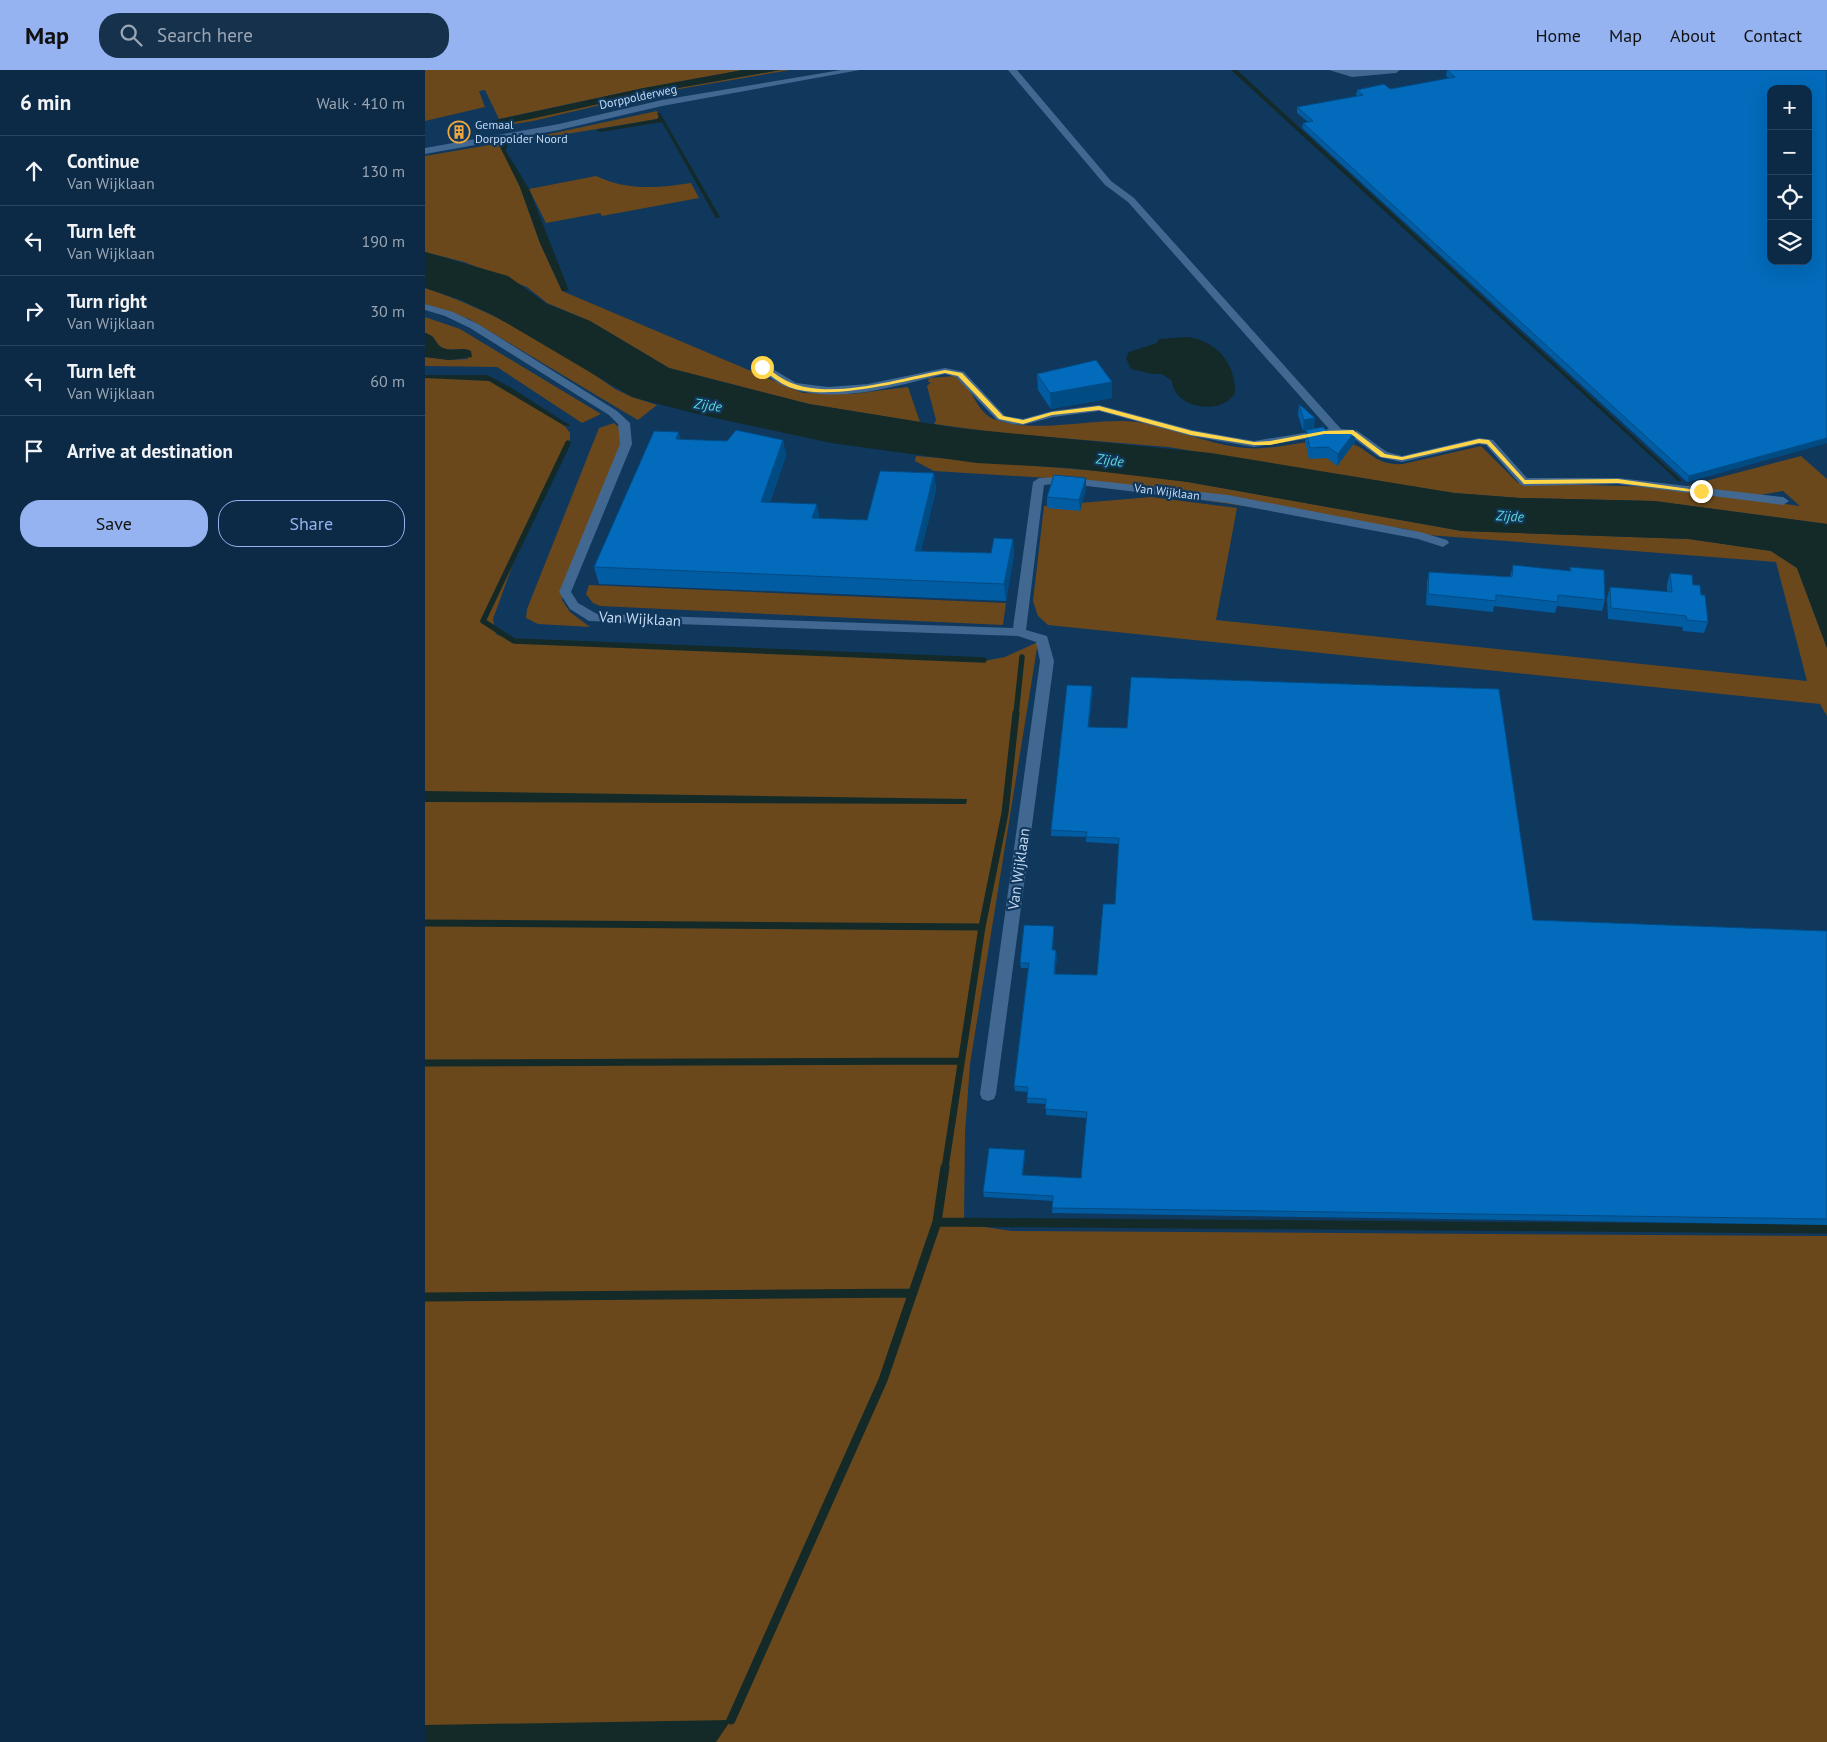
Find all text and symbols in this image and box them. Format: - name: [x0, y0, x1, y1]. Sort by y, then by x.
- search box: [99, 13, 449, 58]
- text: Map: [25, 20, 69, 51]
- icon: search: [117, 21, 145, 49]
- text: Search here: [157, 23, 253, 47]
- text: Home: [1535, 24, 1581, 47]
- text: Map: [1609, 24, 1642, 47]
- text: About: [1670, 24, 1716, 47]
- text: Contact: [1744, 24, 1802, 47]
- street label: Dorppolderweg: [598, 81, 678, 112]
- map controls: [1767, 85, 1812, 265]
- button: +: [1767, 85, 1812, 130]
- text: 6 min: [20, 89, 71, 116]
- text: Walk · 410 m: [316, 93, 405, 113]
- place label: Gemaal Dorppolder Noord: [475, 117, 568, 146]
- building icon: Gemaal Dorppolder Noord: [447, 120, 471, 144]
- button: −: [1767, 130, 1812, 175]
- text: Continue: [67, 149, 139, 173]
- icon: ahead: [20, 157, 48, 185]
- text: 130 m: [362, 161, 405, 181]
- text: Van Wijklaan: [67, 173, 155, 193]
- button: locate: [1767, 175, 1812, 220]
- text: Turn left: [67, 219, 136, 243]
- button: layers: [1767, 220, 1812, 265]
- icon: left: [20, 227, 48, 255]
- text: 190 m: [362, 231, 405, 251]
- text: Van Wijklaan: [67, 243, 155, 263]
- text: Turn right: [67, 289, 147, 313]
- icon: right: [20, 297, 48, 325]
- text: 30 m: [370, 301, 405, 321]
- text: Van Wijklaan: [67, 313, 155, 333]
- route start: [751, 356, 774, 379]
- text: Turn left: [67, 359, 136, 383]
- icon: left: [20, 367, 48, 395]
- text: 60 m: [370, 371, 405, 391]
- text: Van Wijklaan: [67, 383, 155, 403]
- water label: Zijde: [692, 394, 724, 416]
- icon: arrive: [20, 437, 48, 465]
- text: Arrive at destination: [67, 439, 233, 463]
- water label: Zijde: [1094, 449, 1126, 471]
- street label: Van Wijklaan: [1133, 480, 1201, 503]
- route end: [1690, 480, 1713, 503]
- button: Save: [20, 500, 208, 547]
- button: Share: [218, 500, 405, 547]
- water label: Zijde: [1495, 506, 1525, 526]
- street label: Van Wijklaan: [597, 607, 682, 630]
- street label: Van Wijklaan: [1003, 827, 1034, 912]

